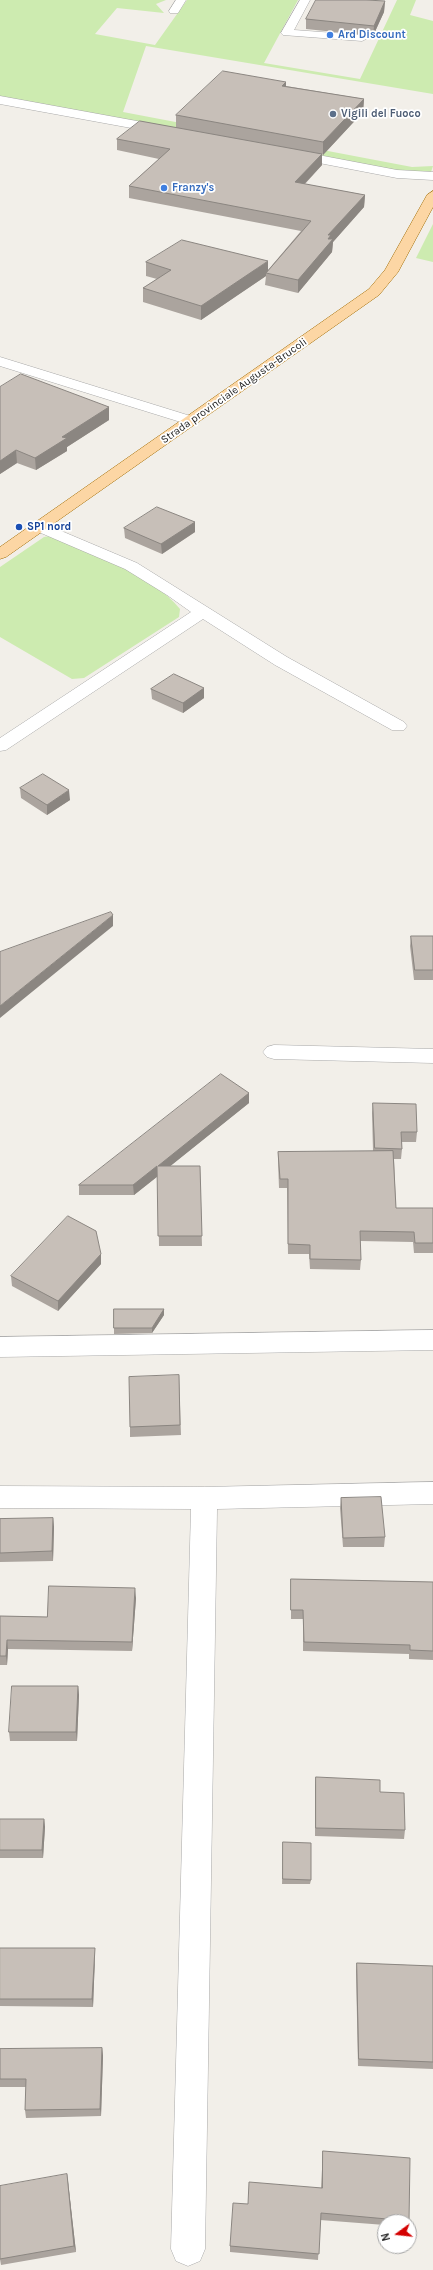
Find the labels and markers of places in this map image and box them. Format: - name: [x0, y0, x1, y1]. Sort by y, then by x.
- place label: Ard Discount: [338, 28, 406, 42]
- marker: Ard Discount: [325, 30, 335, 40]
- place label: Vigili del Fuoco: [341, 107, 421, 121]
- marker: Vigili del Fuoco: [328, 109, 338, 119]
- place label: Franzy's: [172, 181, 214, 195]
- marker: Franzy's: [159, 183, 169, 193]
- place label: SP1 nord: [27, 520, 71, 534]
- marker: SP1 nord: [14, 522, 24, 532]

